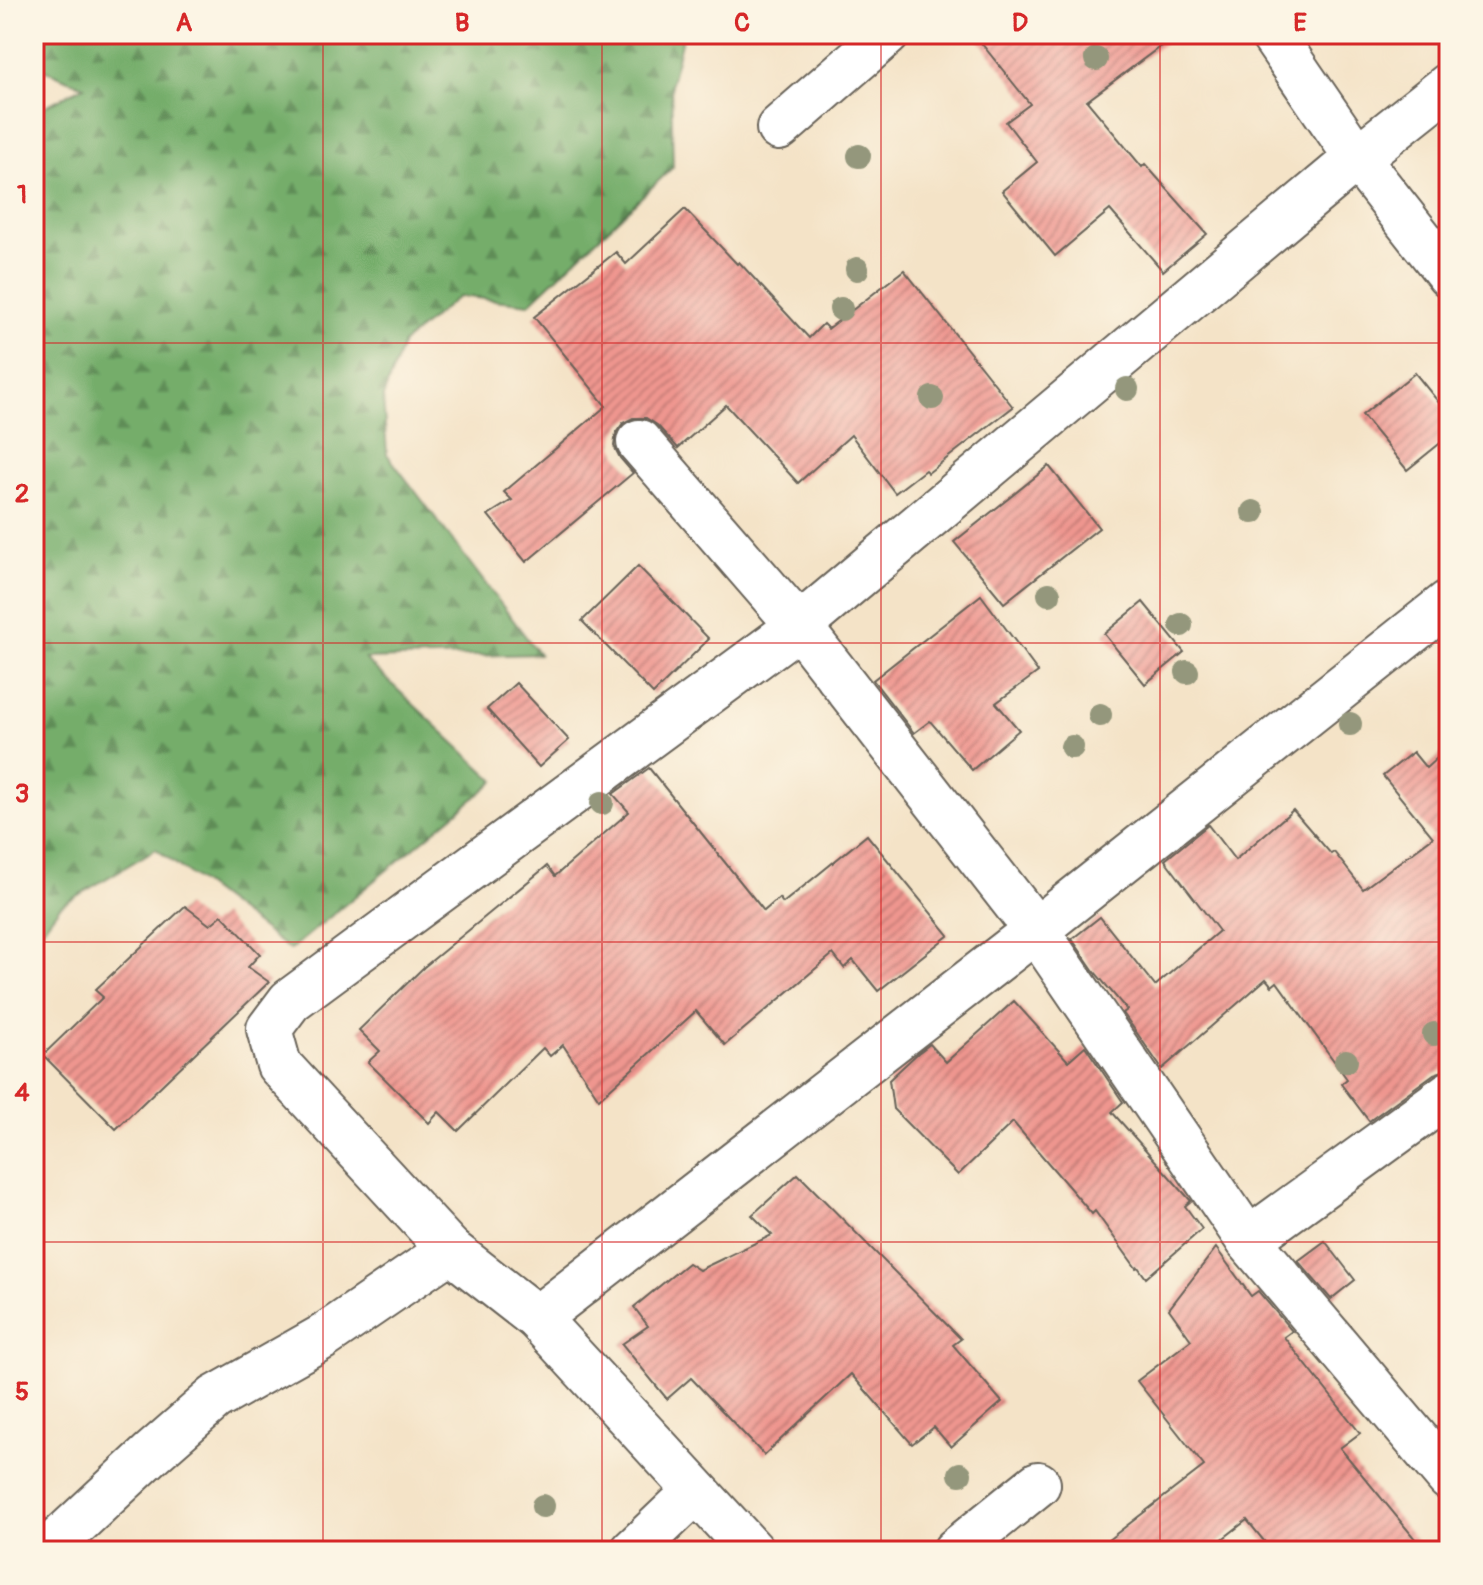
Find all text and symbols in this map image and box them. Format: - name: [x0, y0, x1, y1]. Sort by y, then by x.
- text: A: [176, 7, 193, 39]
- text: B: [455, 7, 469, 39]
- text: C: [734, 7, 750, 39]
- text: D: [1012, 7, 1028, 39]
- text: E: [1293, 7, 1307, 39]
- text: 1: [17, 179, 27, 211]
- text: 2: [15, 478, 29, 510]
- text: 3: [15, 778, 29, 810]
- text: 4: [14, 1077, 30, 1109]
- text: 5: [15, 1376, 29, 1408]

